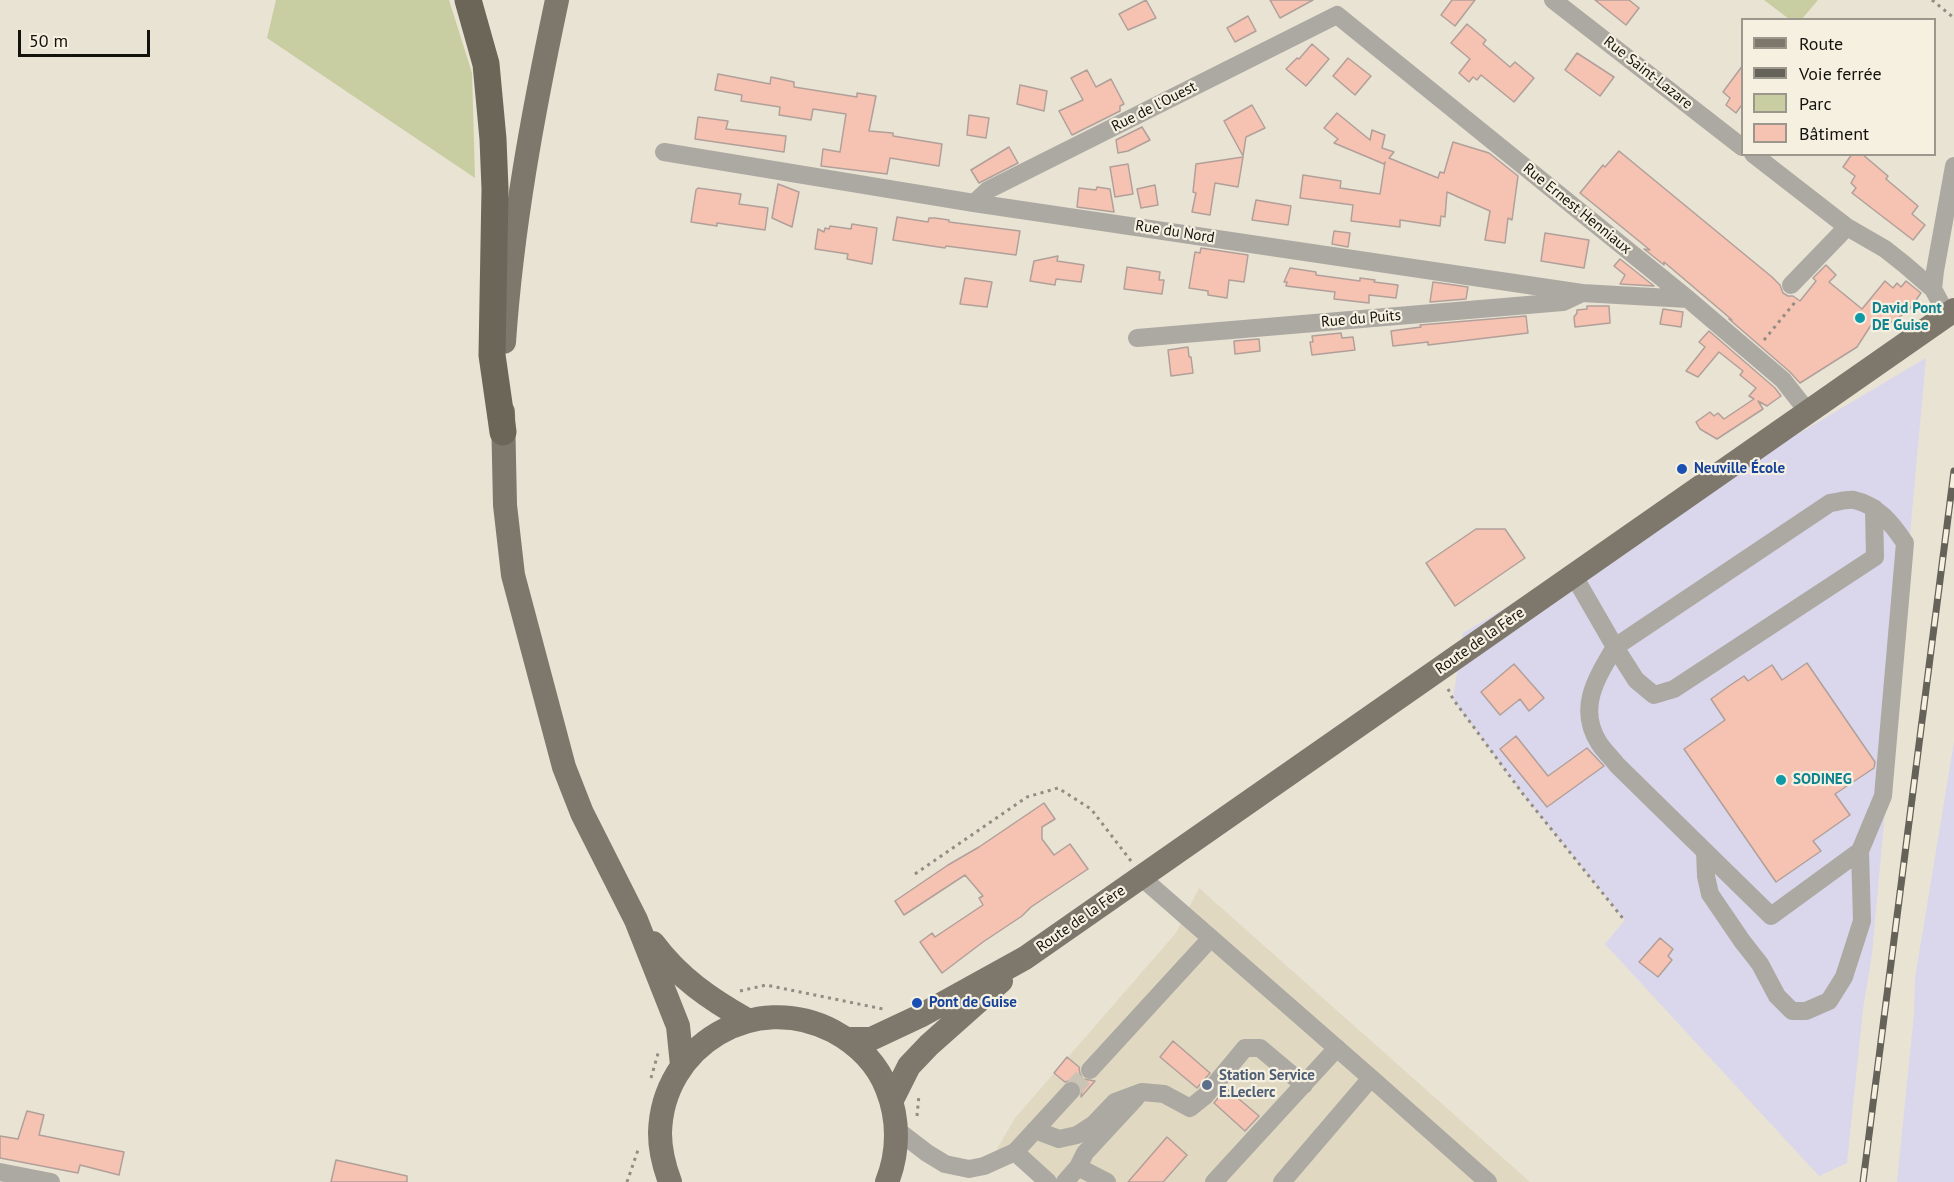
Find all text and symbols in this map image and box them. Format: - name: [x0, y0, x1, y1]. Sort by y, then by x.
- scale bar: [21, 18, 153, 56]
- legend: [1741, 18, 1936, 156]
- text: 50 m: [29, 29, 68, 52]
- text: Route: [1799, 32, 1843, 55]
- street label: Rue Saint-Lazare: [1600, 33, 1696, 113]
- text: Voie ferrée: [1799, 62, 1882, 85]
- street label: Rue de l'Ouest: [1109, 78, 1199, 136]
- text: Parc: [1799, 92, 1832, 115]
- text: Bâtiment: [1799, 122, 1869, 145]
- street label: Rue Ernest Henniaux: [1519, 160, 1635, 258]
- street label: Rue du Nord: [1134, 217, 1216, 247]
- place label: David Pont DE Guise: [1872, 300, 1942, 335]
- street label: Rue du Puits: [1320, 307, 1402, 331]
- marker: David Pont DE Guise: [1853, 311, 1867, 325]
- place label: Neuville École: [1694, 460, 1785, 478]
- marker: Neuville École: [1675, 462, 1689, 476]
- street label: Route de la Fère: [1432, 604, 1528, 678]
- place label: SODINEG: [1793, 771, 1852, 789]
- marker: SODINEG: [1774, 773, 1788, 787]
- street label: Route de la Fère: [1033, 882, 1129, 956]
- place label: Pont de Guise: [929, 994, 1017, 1012]
- marker: Pont de Guise: [910, 996, 924, 1010]
- place label: Station Service E.Leclerc: [1219, 1067, 1315, 1102]
- marker: Station Service E.Leclerc: [1200, 1078, 1214, 1092]

